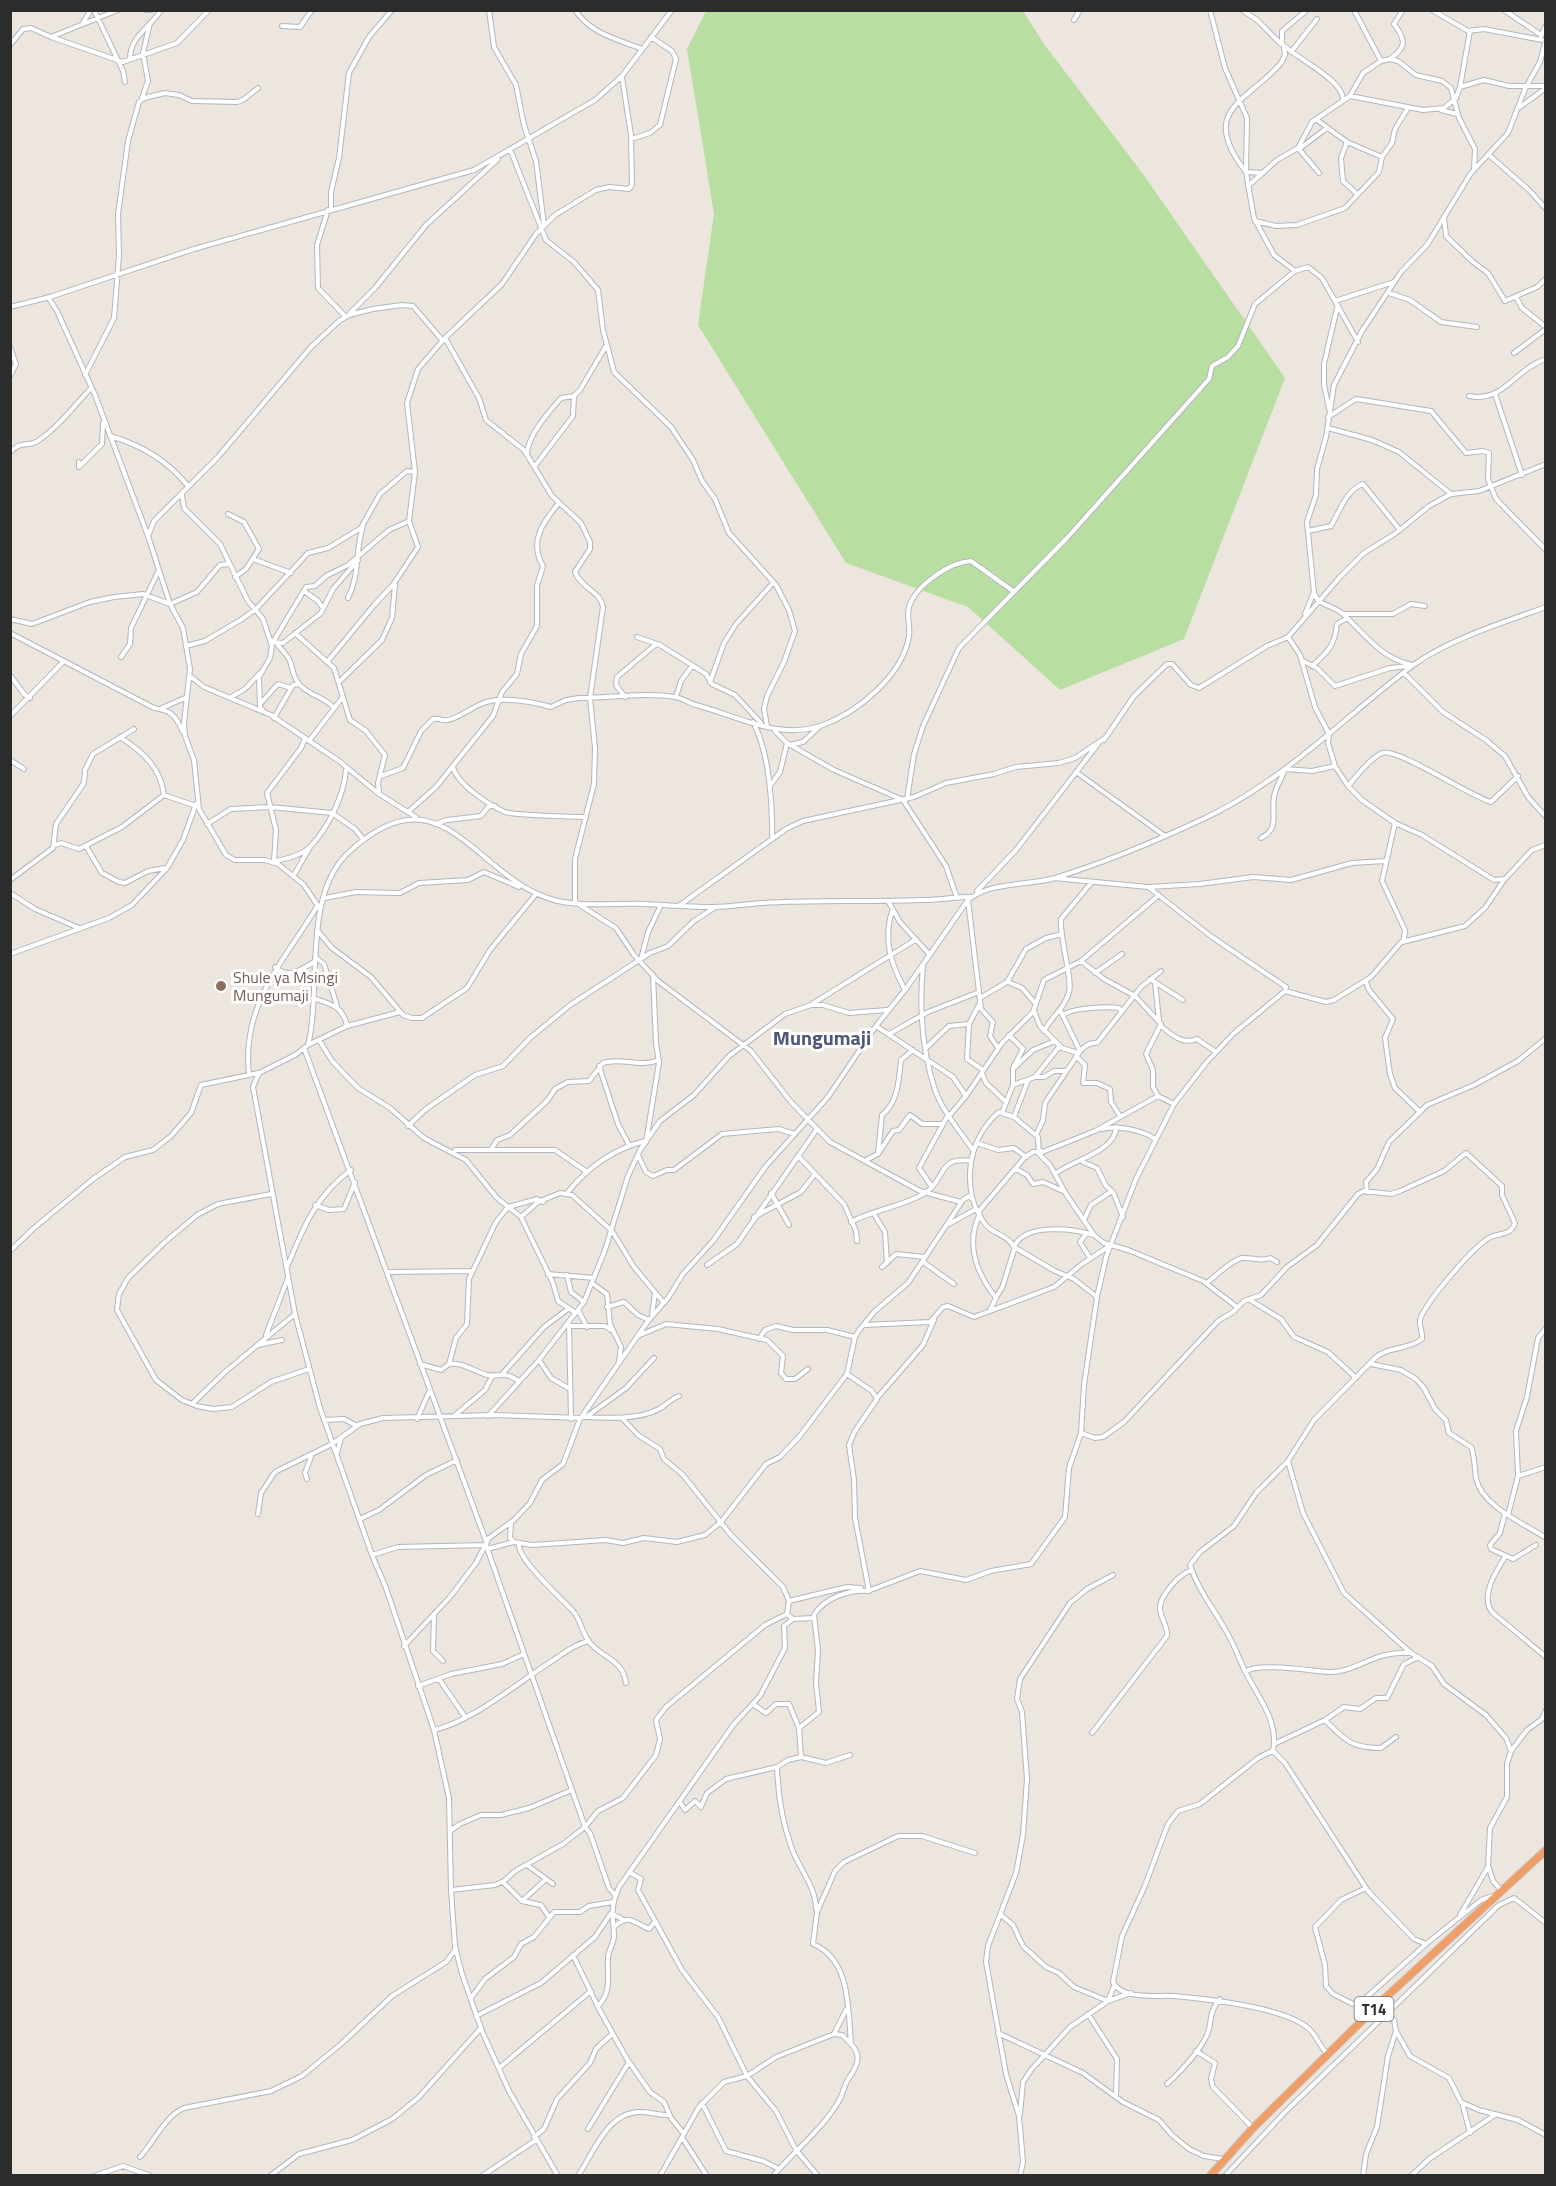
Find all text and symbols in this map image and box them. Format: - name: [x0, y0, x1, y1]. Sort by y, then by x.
- place label: Shule ya Msingi Mungumaji: [233, 965, 338, 1007]
- marker: Shule ya Msingi Mungumaji: [214, 979, 228, 993]
- district label: Mungumaji: [773, 1022, 871, 1053]
- road number: T14: [1354, 1997, 1394, 2021]

